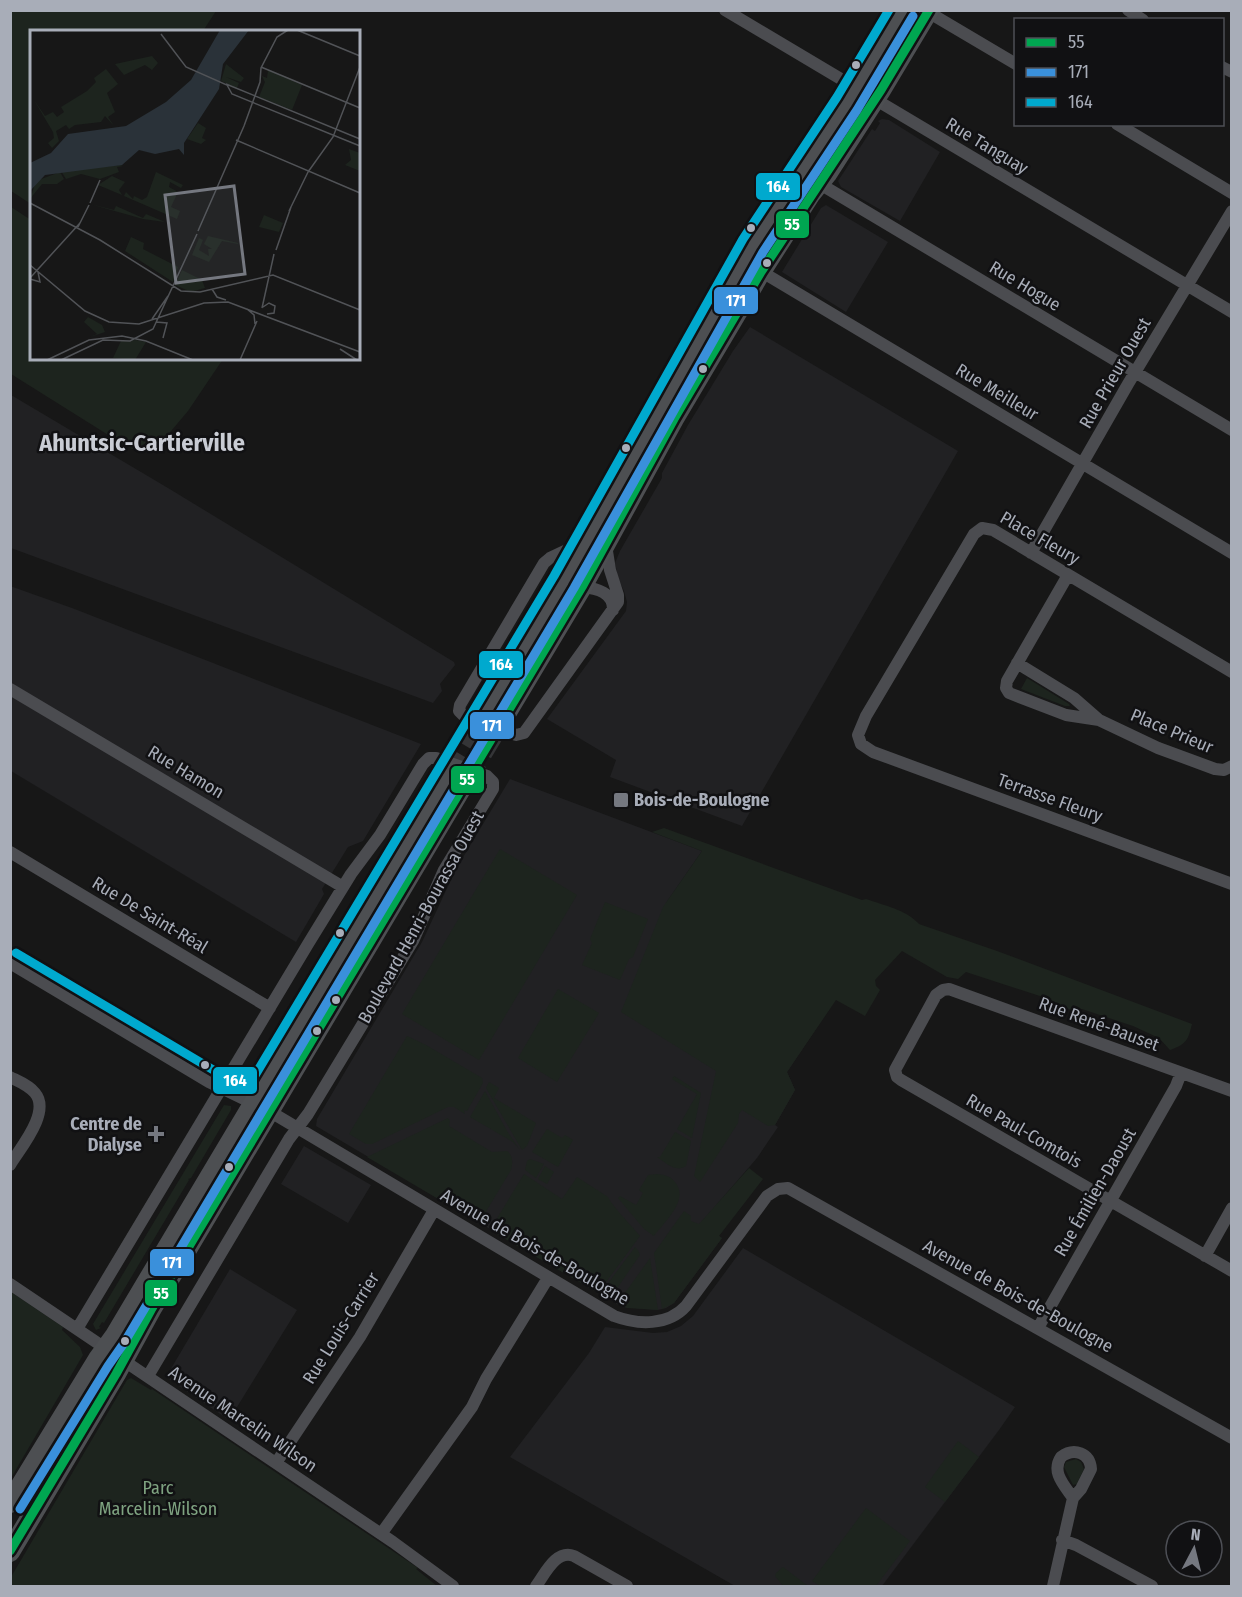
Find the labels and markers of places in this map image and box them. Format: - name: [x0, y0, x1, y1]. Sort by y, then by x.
- unlabelled marker: [850, 59, 862, 71]
- unlabelled marker: [745, 222, 757, 234]
- unlabelled marker: [761, 257, 773, 269]
- unlabelled marker: [697, 363, 709, 375]
- unlabelled marker: [620, 442, 632, 454]
- place label: Bois-de-Boulogne: [634, 789, 769, 811]
- marker: Bois-de-Boulogne: [612, 791, 630, 809]
- unlabelled marker: [334, 927, 346, 939]
- unlabelled marker: [330, 994, 342, 1006]
- unlabelled marker: [311, 1025, 323, 1037]
- unlabelled marker: [199, 1059, 211, 1071]
- place label: Centre de Dialyse: [70, 1113, 142, 1156]
- marker: Centre de Dialyse: [147, 1125, 165, 1143]
- unlabelled marker: [223, 1161, 235, 1173]
- unlabelled marker: [119, 1335, 131, 1347]

